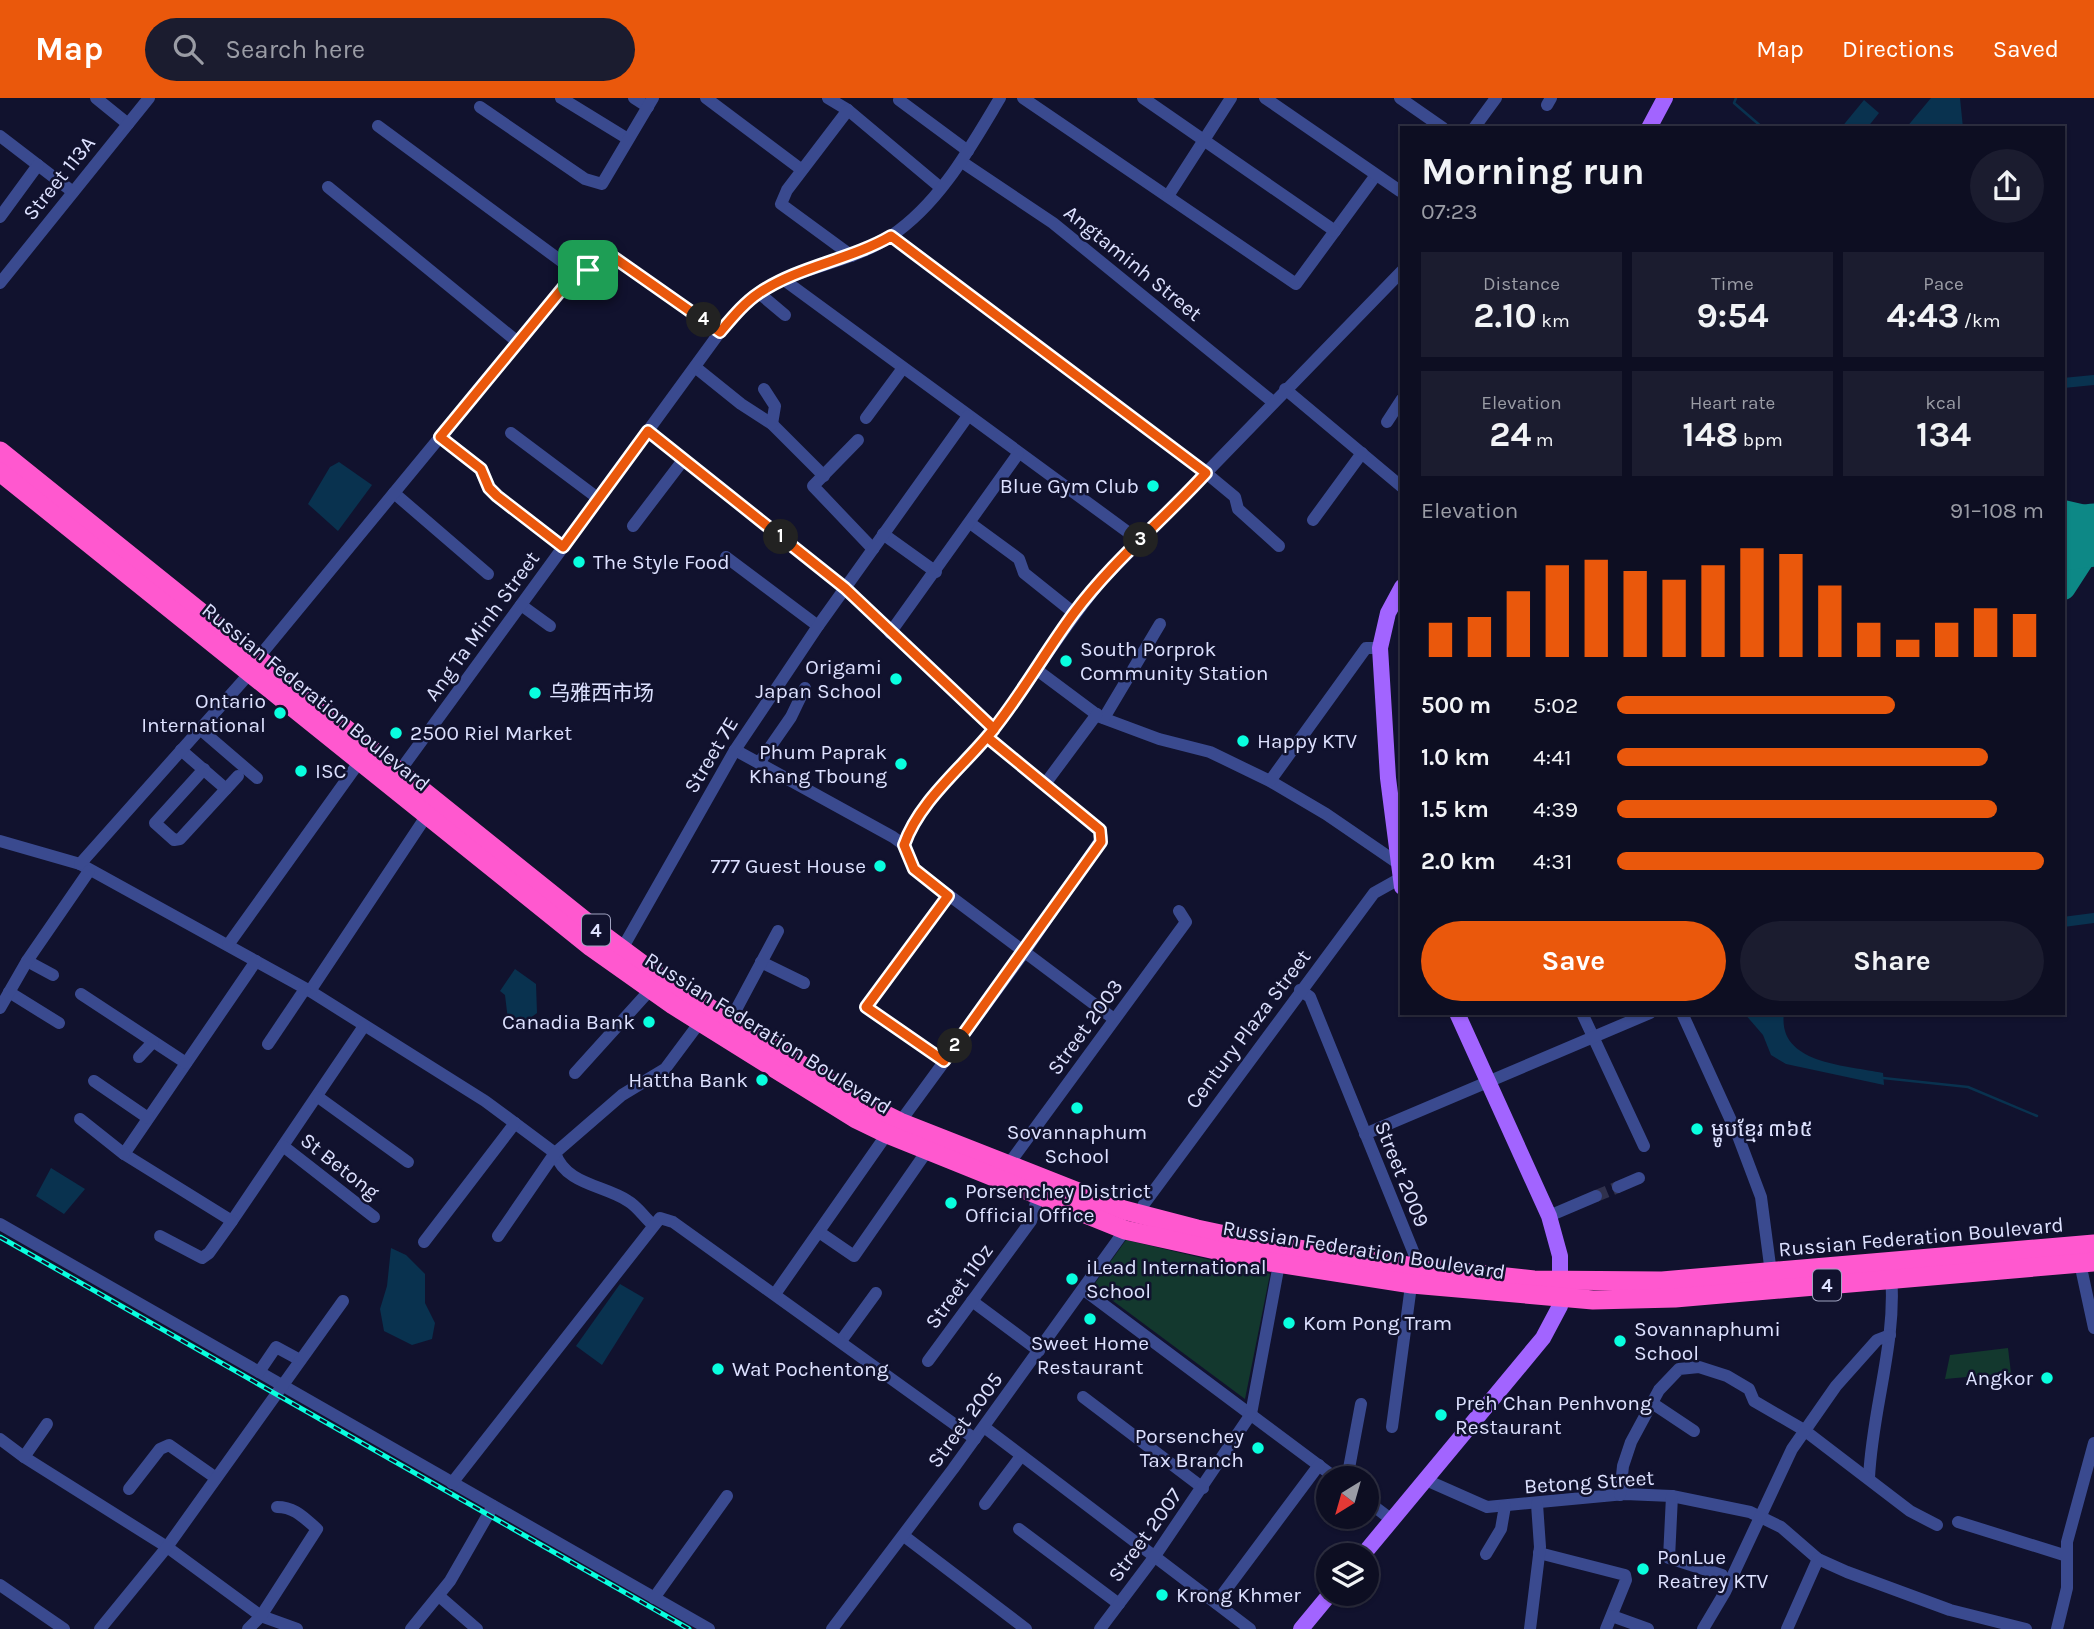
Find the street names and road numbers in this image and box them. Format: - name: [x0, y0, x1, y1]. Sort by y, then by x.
- street label: Street 113A: [18, 131, 100, 225]
- street label: Angtaminh Street: [1059, 200, 1207, 326]
- street label: Ang Ta Minh Street: [420, 547, 544, 705]
- street label: Russian Federation Boulevard: [197, 598, 435, 796]
- street label: Street 7E: [679, 713, 743, 797]
- road number: 4: [582, 915, 610, 946]
- street label: Century Plaza Street: [1180, 945, 1316, 1113]
- street label: Russian Federation Boulevard: [640, 947, 896, 1119]
- street label: Street 2003: [1042, 975, 1128, 1079]
- street label: Street 2009: [1370, 1118, 1434, 1230]
- street label: St Betong: [296, 1128, 384, 1204]
- street label: Russian Federation Boulevard: [1777, 1213, 2065, 1261]
- street label: Russian Federation Boulevard: [1221, 1216, 1507, 1284]
- street label: Street 110z: [920, 1239, 998, 1333]
- road number: 4: [1813, 1270, 1841, 1301]
- street label: Street 2005: [922, 1368, 1008, 1472]
- street label: Betong Street: [1523, 1465, 1655, 1499]
- street label: Street 2007: [1103, 1484, 1187, 1586]

